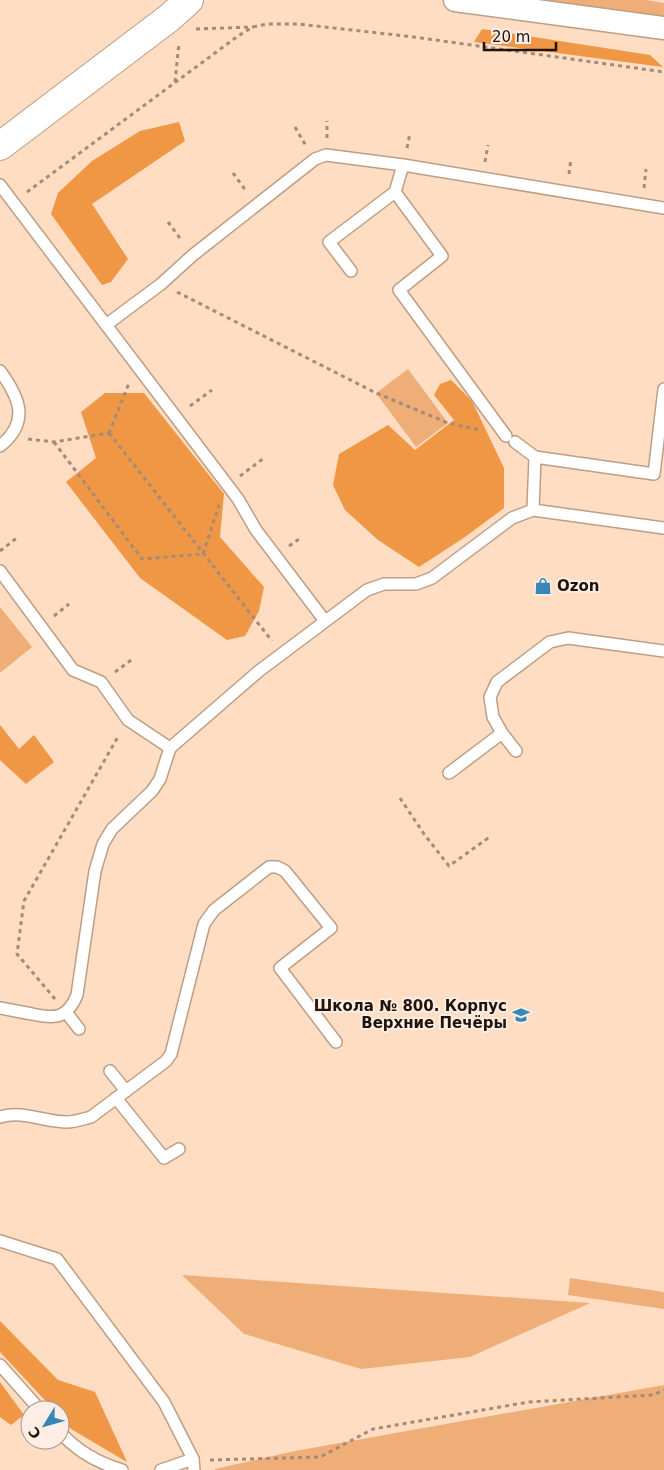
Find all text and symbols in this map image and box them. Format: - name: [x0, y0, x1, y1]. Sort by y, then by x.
- scale bar: [484, 20, 556, 52]
- text: 20 m: [492, 28, 530, 46]
- shop icon: Ozon: [533, 576, 553, 596]
- place label: Ozon: [557, 577, 599, 595]
- place label: Школа № 800. Корпус Верхние Печёры: [314, 997, 507, 1032]
- school or university icon: Школа № 800. Корпус Верхние Печёры: [511, 1005, 531, 1025]
- north arrow: [20, 1400, 70, 1450]
- text: С: [25, 1424, 44, 1442]

